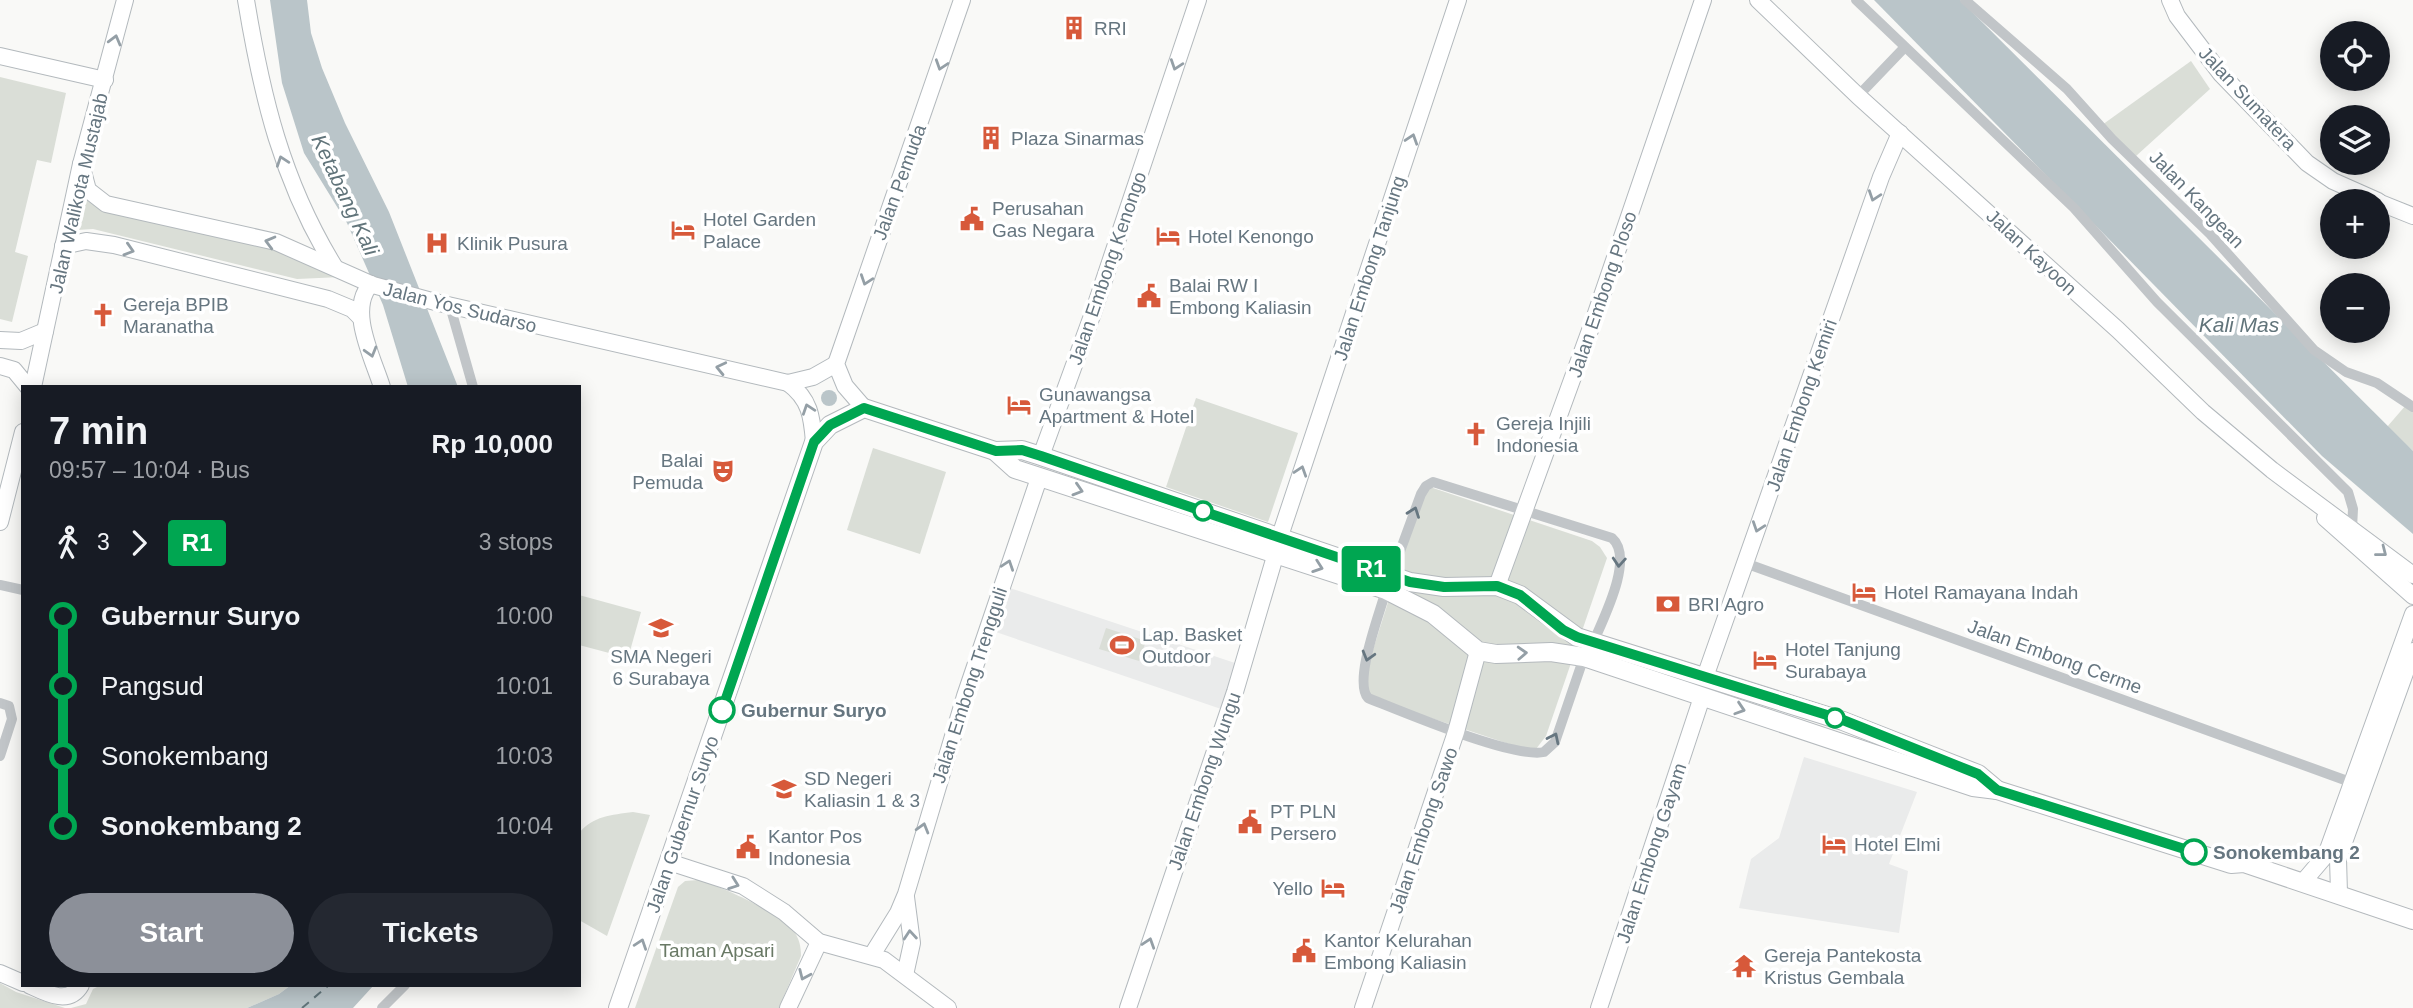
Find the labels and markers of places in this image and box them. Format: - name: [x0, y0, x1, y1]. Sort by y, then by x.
- building icon: RRI: [1060, 14, 1088, 42]
- place label: RRI: [1094, 18, 1127, 39]
- building icon: Plaza Sinarmas: [977, 124, 1005, 152]
- place label: Plaza Sinarmas: [1011, 128, 1144, 149]
- place label: Perusahan Gas Negara: [992, 198, 1095, 241]
- public building icon: Perusahan Gas Negara: [958, 205, 986, 233]
- place label: Hotel Garden Palace: [703, 209, 816, 252]
- hotel icon: Hotel Garden Palace: [669, 216, 697, 244]
- hotel icon: Hotel Kenongo: [1154, 222, 1182, 250]
- place label: Hotel Kenongo: [1188, 226, 1314, 247]
- hospital icon: Klinik Pusura: [423, 229, 451, 257]
- place label: Klinik Pusura: [457, 233, 568, 254]
- place label: Balai RW I Embong Kaliasin: [1169, 275, 1312, 318]
- public building icon: Balai RW I Embong Kaliasin: [1135, 282, 1163, 310]
- place label: Gereja BPIB Maranatha: [123, 294, 229, 337]
- church icon: Gereja BPIB Maranatha: [89, 301, 117, 329]
- place label: Gunawangsa Apartment & Hotel: [1039, 384, 1194, 427]
- hotel icon: Gunawangsa Apartment & Hotel: [1005, 391, 1033, 419]
- place label: Gereja Injili Indonesia: [1496, 413, 1591, 456]
- church icon: Gereja Injili Indonesia: [1462, 420, 1490, 448]
- place label: Balai Pemuda: [632, 450, 703, 493]
- theatre icon: Balai Pemuda: [709, 457, 737, 485]
- unlabelled marker: [1193, 501, 1213, 521]
- hotel icon: Hotel Ramayana Indah: [1850, 578, 1878, 606]
- place label: Hotel Ramayana Indah: [1884, 582, 2078, 603]
- bank icon: BRI Agro: [1654, 590, 1682, 618]
- place label: BRI Agro: [1688, 594, 1764, 615]
- school or university icon: SMA Negeri 6 Surabaya: [647, 614, 675, 642]
- place label: Lap. Basket Outdoor: [1142, 624, 1243, 667]
- sports icon: Lap. Basket Outdoor: [1108, 631, 1136, 659]
- place label: Hotel Tanjung Surabaya: [1785, 639, 1901, 682]
- place label: SMA Negeri 6 Surabaya: [610, 646, 712, 689]
- hotel icon: Hotel Tanjung Surabaya: [1751, 646, 1779, 674]
- marker: Gubernur Suryo: [709, 697, 735, 723]
- place label: Gubernur Suryo: [741, 700, 887, 721]
- unlabelled marker: [1825, 708, 1845, 728]
- place label: SD Negeri Kaliasin 1 & 3: [804, 768, 920, 811]
- school or university icon: SD Negeri Kaliasin 1 & 3: [770, 775, 798, 803]
- place label: PT PLN Persero: [1270, 801, 1337, 844]
- public building icon: PT PLN Persero: [1236, 808, 1264, 836]
- place label: Kantor Pos Indonesia: [768, 826, 862, 869]
- hotel icon: Hotel Elmi: [1820, 830, 1848, 858]
- public building icon: Kantor Pos Indonesia: [734, 833, 762, 861]
- place label: Hotel Elmi: [1854, 834, 1941, 855]
- marker: Sonokembang 2: [2181, 839, 2207, 865]
- place label: Sonokembang 2: [2213, 842, 2360, 863]
- hotel icon: Yello: [1319, 874, 1347, 902]
- place label: Yello: [1272, 878, 1313, 899]
- place label: Kantor Kelurahan Embong Kaliasin: [1324, 930, 1472, 973]
- public building icon: Kantor Kelurahan Embong Kaliasin: [1290, 937, 1318, 965]
- place label: Gereja Pantekosta Kristus Gembala: [1764, 945, 1922, 988]
- temple icon: Gereja Pantekosta Kristus Gembala: [1730, 952, 1758, 980]

